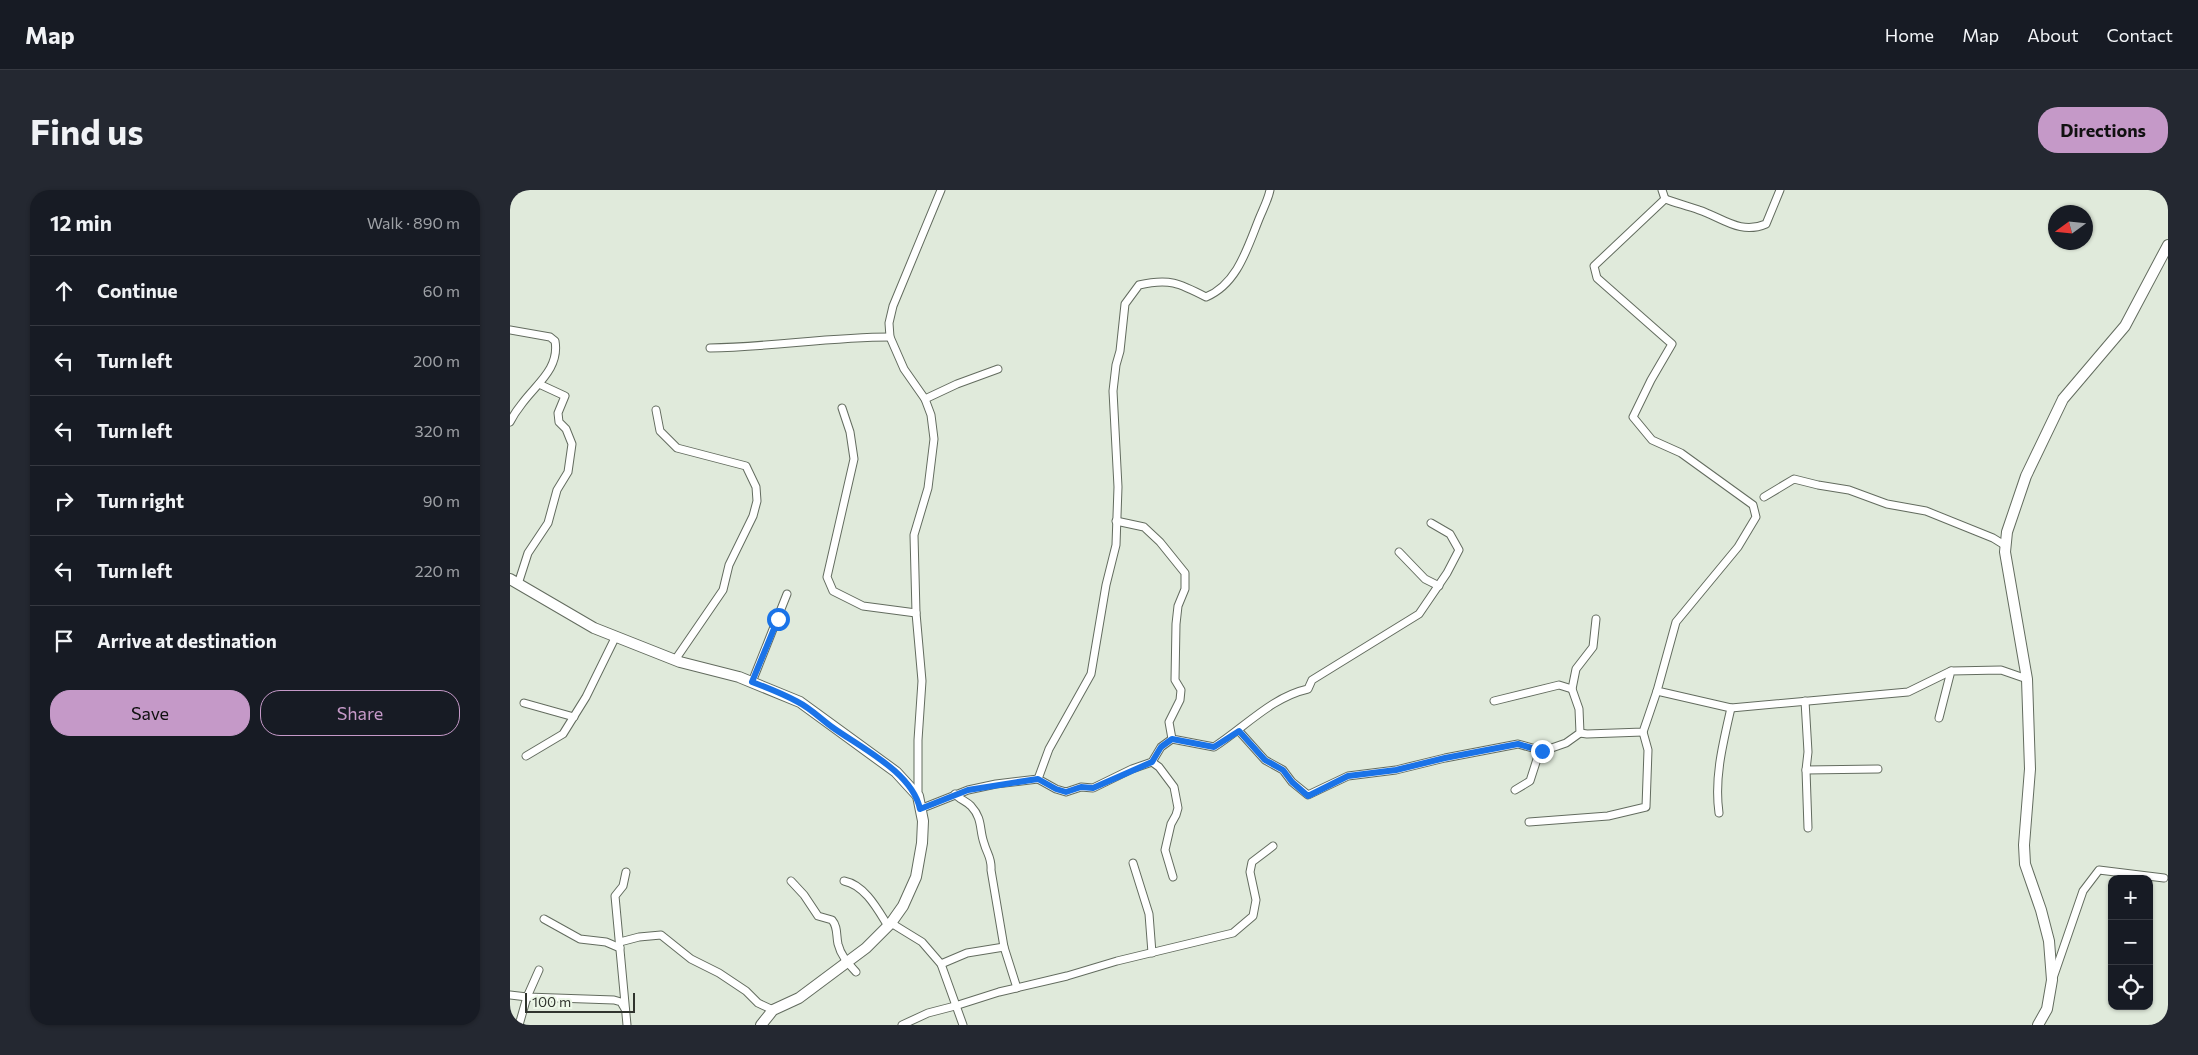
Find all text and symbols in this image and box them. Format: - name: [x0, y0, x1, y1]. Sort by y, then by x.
- text: Map: [25, 20, 75, 49]
- text: Home: [1885, 24, 1934, 46]
- text: Map: [1962, 24, 1999, 46]
- text: About: [2027, 24, 2079, 46]
- text: Contact: [2107, 24, 2173, 46]
- button: Directions: [2038, 107, 2168, 153]
- text: Find us: [30, 109, 144, 152]
- north arrow: [2048, 205, 2093, 250]
- text: 12 min: [50, 210, 112, 235]
- text: Walk · 890 m: [367, 213, 460, 232]
- icon: ahead: [50, 277, 78, 305]
- text: Continue: [97, 279, 177, 302]
- text: 60 m: [423, 281, 460, 300]
- icon: left: [50, 347, 78, 375]
- text: Turn left: [97, 349, 172, 372]
- text: 200 m: [413, 351, 460, 370]
- icon: left: [50, 417, 78, 445]
- text: Turn left: [97, 419, 172, 442]
- text: 320 m: [415, 421, 460, 440]
- icon: right: [50, 487, 78, 515]
- text: Turn right: [97, 489, 184, 512]
- text: 90 m: [423, 491, 460, 510]
- icon: left: [50, 557, 78, 585]
- text: Turn left: [97, 559, 172, 582]
- text: 220 m: [415, 561, 460, 580]
- route start: [767, 608, 790, 631]
- icon: arrive: [50, 627, 78, 655]
- text: Arrive at destination: [97, 629, 277, 652]
- button: Save: [50, 690, 250, 736]
- button: Share: [260, 690, 460, 736]
- route end: [1531, 740, 1554, 763]
- map controls: [2108, 875, 2153, 1010]
- button: +: [2108, 875, 2153, 920]
- button: −: [2108, 920, 2153, 965]
- button: locate: [2108, 965, 2153, 1010]
- scale bar: [525, 990, 635, 1013]
- text: 100 m: [532, 993, 571, 1010]

